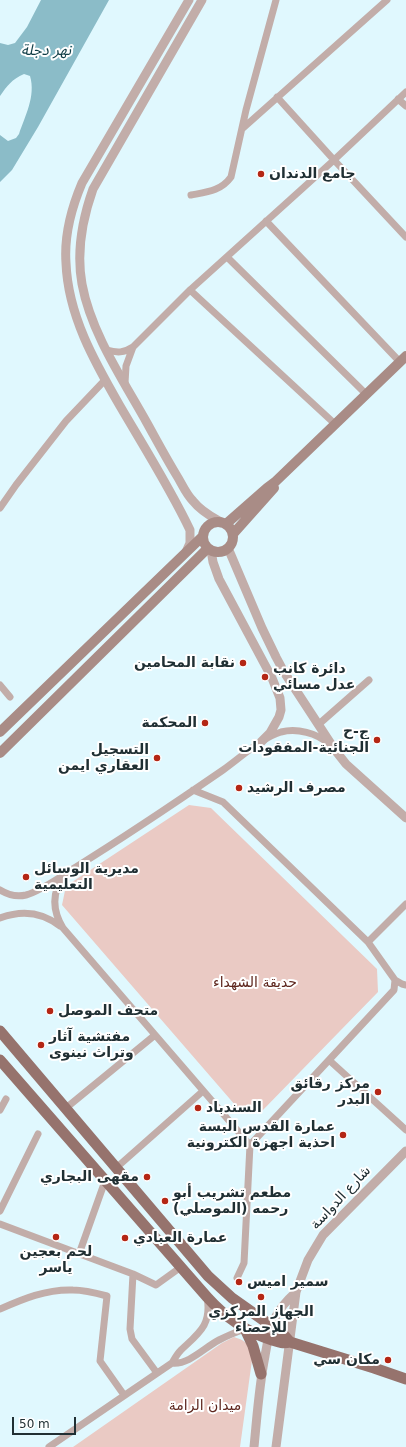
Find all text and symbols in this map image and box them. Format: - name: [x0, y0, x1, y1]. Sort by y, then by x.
- water label: نهر دجلة: [21, 42, 71, 60]
- place label: جامع الدندان: [269, 166, 356, 182]
- marker: جامع الدندان: [256, 169, 266, 179]
- place label: نقابة المحامين: [134, 655, 235, 671]
- marker: نقابة المحامين: [238, 658, 248, 668]
- place label: دائرة كانب عدل مسائي: [273, 661, 355, 694]
- marker: دائرة كانب عدل مسائي: [260, 672, 270, 682]
- place label: المحكمة: [141, 715, 197, 731]
- marker: المحكمة: [200, 718, 210, 728]
- place label: ج-ح الجنائية-المفقودات: [238, 724, 369, 756]
- marker: ج-ح الجنائية-المفقودات: [372, 735, 382, 745]
- place label: التسجيل العقاري ايمن: [58, 742, 149, 774]
- marker: التسجيل العقاري ايمن: [152, 753, 162, 763]
- place label: مصرف الرشيد: [247, 780, 346, 796]
- marker: مصرف الرشيد: [234, 783, 244, 793]
- place label: مديرية الوسائل التعليمية: [34, 861, 139, 894]
- marker: مديرية الوسائل التعليمية: [21, 872, 31, 882]
- park label: حديقة الشهداء: [213, 975, 297, 991]
- place label: متحف الموصل: [58, 1003, 158, 1019]
- marker: متحف الموصل: [45, 1006, 55, 1016]
- place label: مفتشية آثار وتراث نينوى: [49, 1029, 134, 1062]
- marker: مفتشية آثار وتراث نينوى: [36, 1040, 46, 1050]
- place label: مركز رقائق البدر: [291, 1076, 370, 1108]
- marker: مركز رقائق البدر: [373, 1087, 383, 1097]
- place label: السندباد: [206, 1100, 262, 1116]
- marker: السندباد: [193, 1103, 203, 1113]
- place label: عمارة القدس البسة احذية اجهزة الكترونية: [187, 1119, 335, 1152]
- marker: عمارة القدس البسة احذية اجهزة الكترونية: [338, 1130, 348, 1140]
- street label: شارع الدواسة: [307, 1163, 375, 1233]
- place label: مقهى البجاري: [40, 1169, 139, 1185]
- marker: مقهى البجاري: [142, 1172, 152, 1182]
- place label: مطعم تشريب أبو رحمه (الموصلي): [173, 1185, 291, 1218]
- marker: مطعم تشريب أبو رحمه (الموصلي): [160, 1196, 170, 1206]
- place label: عمارة العبادي: [133, 1230, 227, 1246]
- marker: لحم بعجين ياسر: [51, 1232, 61, 1242]
- marker: عمارة العبادي: [120, 1233, 130, 1243]
- place label: لحم بعجين ياسر: [20, 1244, 92, 1276]
- place label: سمير اميس: [247, 1274, 328, 1290]
- marker: سمير اميس: [234, 1277, 244, 1287]
- marker: الجهاز المركزي للإحصاء: [256, 1292, 266, 1302]
- place label: الجهاز المركزي للإحصاء: [208, 1304, 314, 1336]
- place label: مكان سي: [313, 1352, 380, 1368]
- marker: مكان سي: [383, 1355, 393, 1365]
- park label: ميدان الرامة: [169, 1398, 241, 1414]
- scale bar: [14, 1409, 78, 1435]
- text: 50 m: [19, 1417, 50, 1431]

